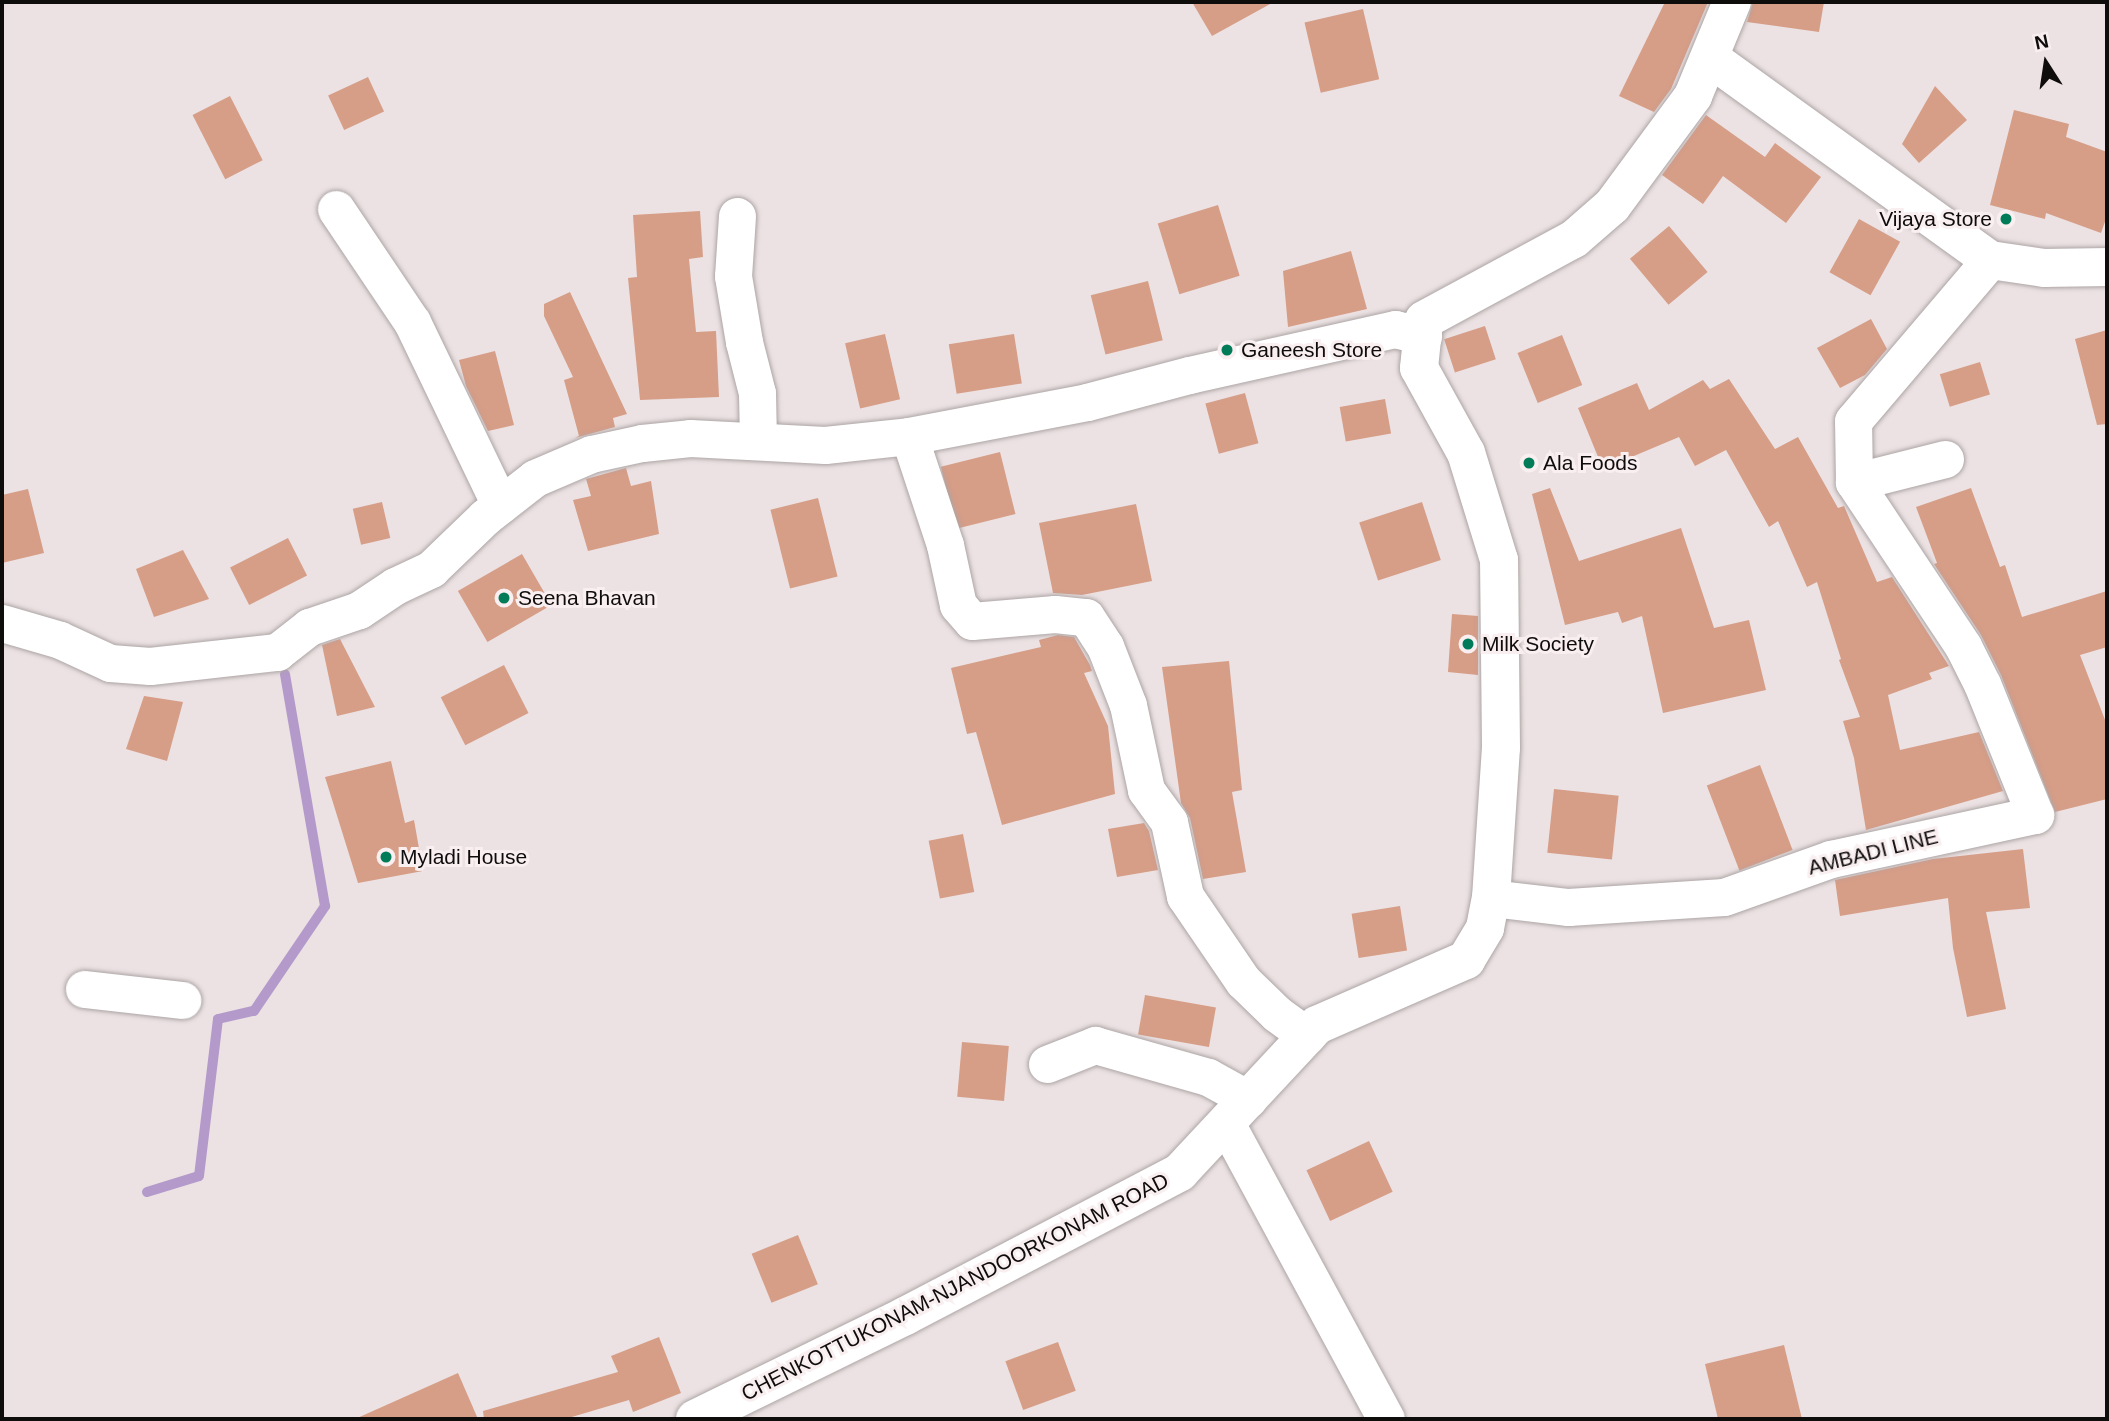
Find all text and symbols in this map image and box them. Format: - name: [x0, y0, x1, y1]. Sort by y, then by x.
- north arrow: [2011, 28, 2081, 98]
- text: N: [2033, 30, 2050, 54]
- place label: Vijaya Store: [1879, 206, 1992, 232]
- marker: Vijaya Store: [1998, 211, 2014, 227]
- place label: Ganeesh Store: [1241, 337, 1382, 363]
- marker: Ganeesh Store: [1219, 342, 1235, 358]
- place label: Ala Foods: [1543, 450, 1638, 476]
- marker: Ala Foods: [1521, 455, 1537, 471]
- place label: Seena Bhavan: [518, 585, 656, 611]
- marker: Seena Bhavan: [496, 590, 512, 606]
- place label: Milk Society: [1482, 631, 1594, 657]
- marker: Milk Society: [1460, 636, 1476, 652]
- street label: AMBADI LINE: [1805, 824, 1941, 880]
- place label: Myladi House: [400, 844, 527, 870]
- marker: Myladi House: [378, 849, 394, 865]
- street label: CHENKOTTUKONAM-NJANDOORKONAM ROAD: [737, 1168, 1173, 1406]

